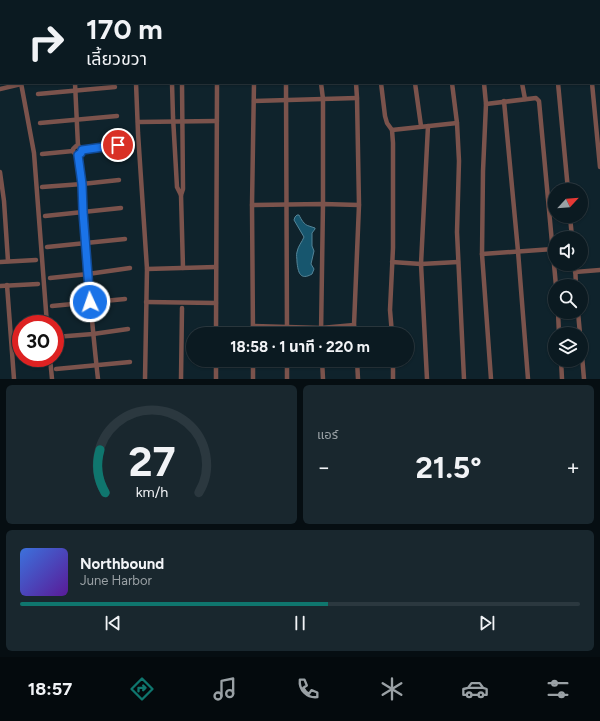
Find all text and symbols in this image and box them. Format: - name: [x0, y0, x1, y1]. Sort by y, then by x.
- text: 170 m: [86, 12, 163, 46]
- icon: right: [20, 16, 72, 68]
- text: เลี้ยวขวา: [86, 48, 147, 70]
- pin: [101, 128, 135, 162]
- icon: arrive: [107, 134, 129, 156]
- north arrow: [548, 183, 588, 223]
- map controls: [548, 183, 588, 367]
- button: sound: [548, 231, 588, 271]
- button: search: [548, 279, 588, 319]
- position arrow: [69, 281, 111, 323]
- speed limit sign: 30: [12, 315, 64, 367]
- button: layers: [548, 327, 588, 367]
- text: 18:58 · 1 นาที · 220 m: [230, 338, 370, 356]
- text: แอร์: [317, 427, 338, 442]
- text: 27: [128, 435, 175, 485]
- text: 21.5°: [415, 449, 482, 486]
- text: −: [317, 454, 331, 481]
- text: +: [566, 454, 580, 481]
- text: km/h: [135, 482, 168, 500]
- text: Northbound: [80, 555, 164, 573]
- text: June Harbor: [80, 573, 152, 588]
- icon: previous: [102, 612, 124, 634]
- icon: pause: [289, 612, 311, 634]
- icon: next: [476, 612, 498, 634]
- icon: directions: [128, 675, 156, 703]
- icon: music: [211, 675, 239, 703]
- icon: phone: [294, 675, 322, 703]
- icon: climate: [378, 675, 406, 703]
- icon: car: [461, 675, 489, 703]
- icon: filters: [544, 675, 572, 703]
- text: 18:57: [28, 678, 72, 700]

